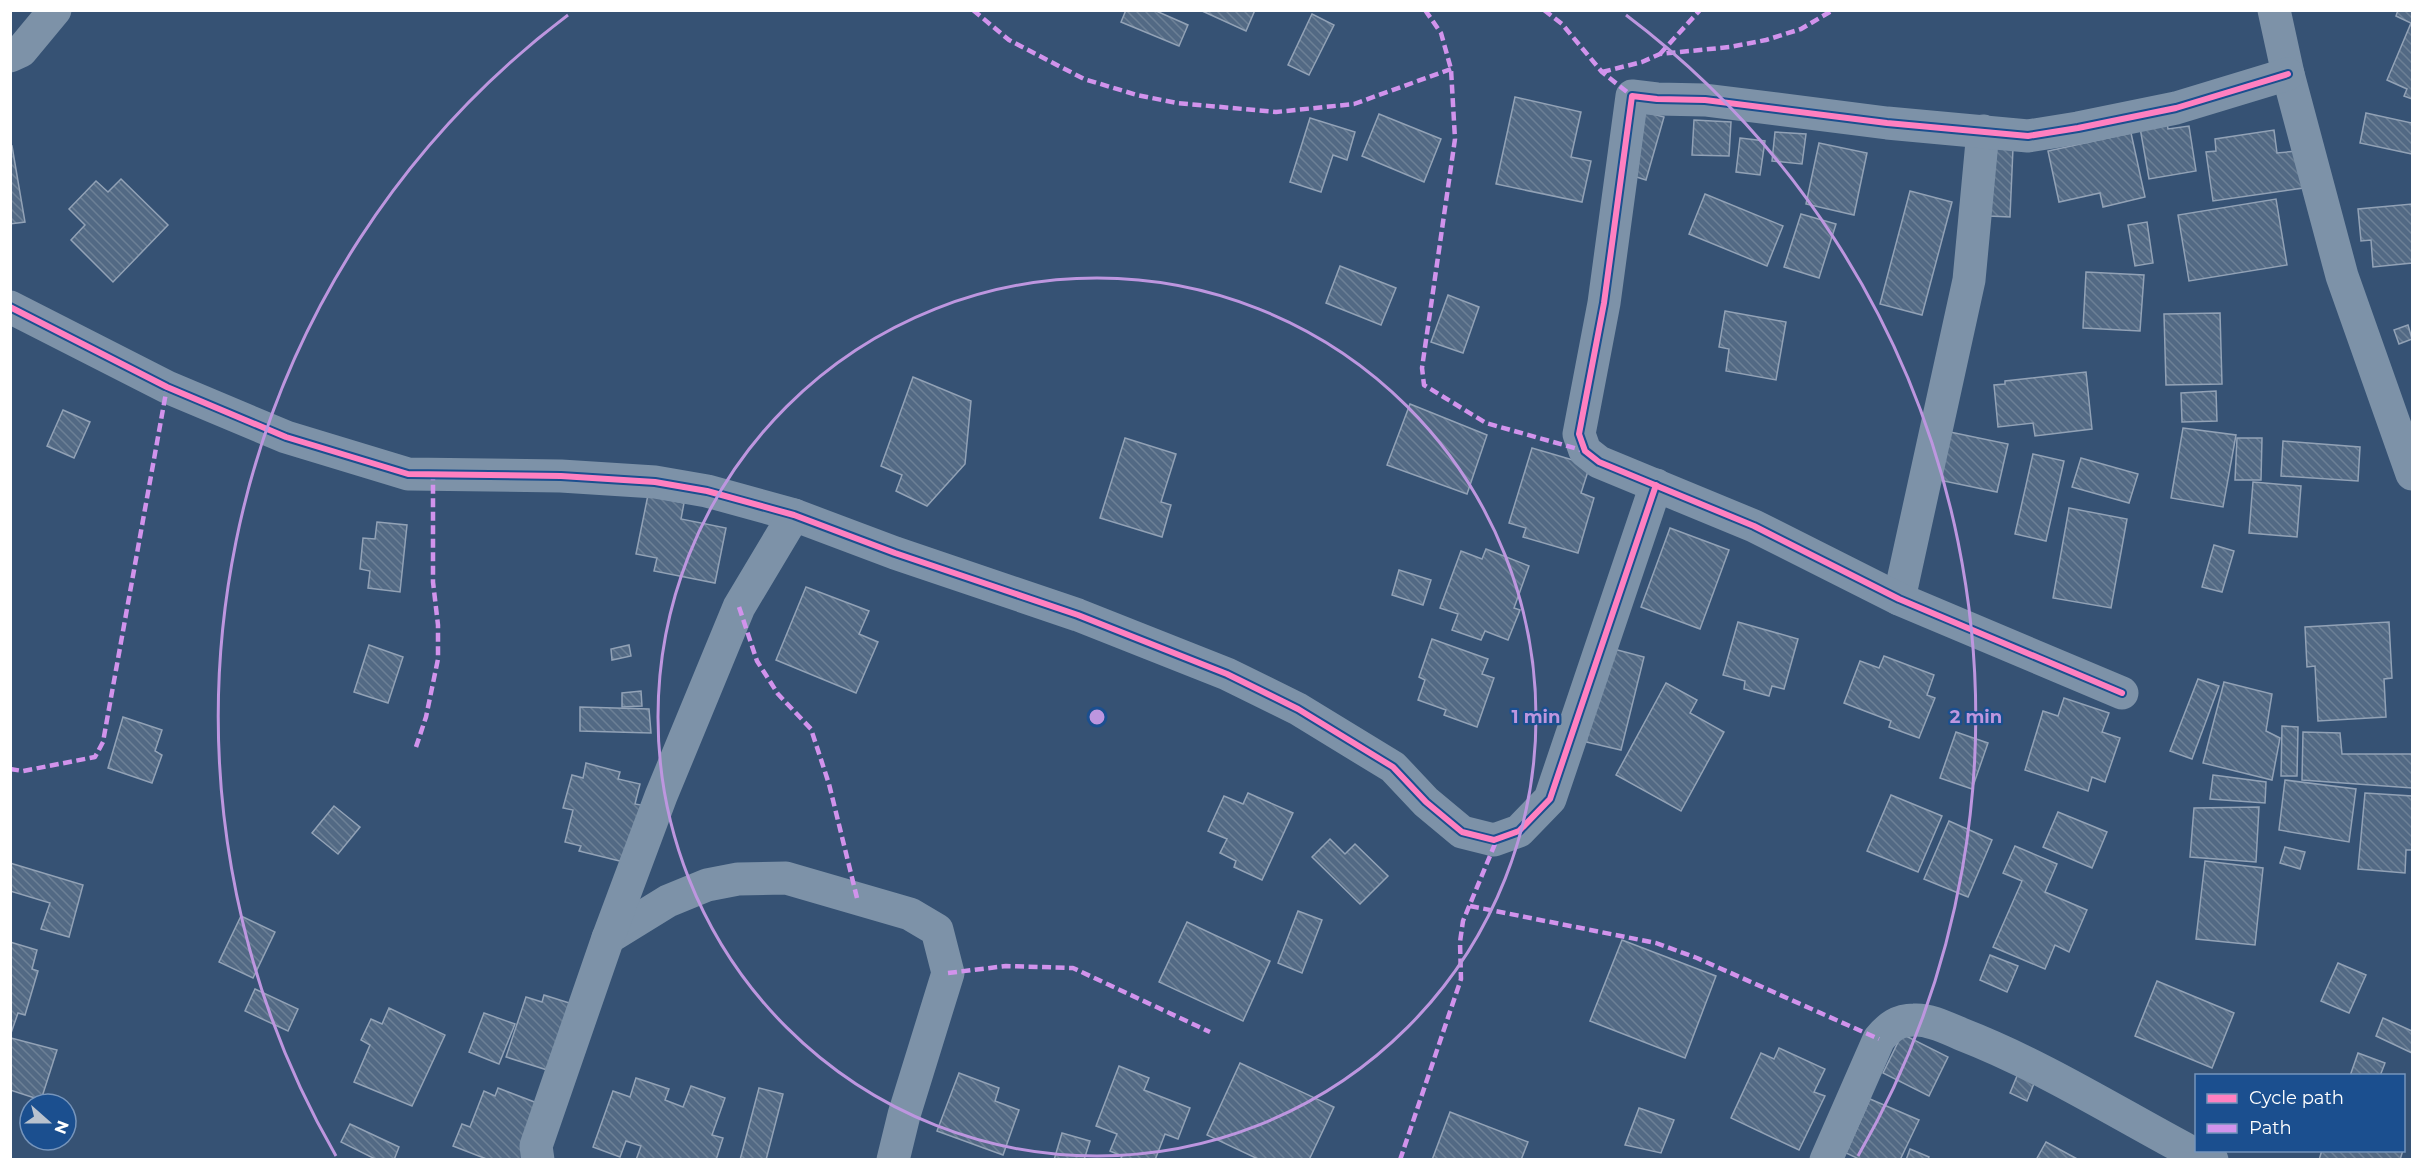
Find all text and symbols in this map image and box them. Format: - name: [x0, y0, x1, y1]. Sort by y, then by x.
- text: 1 min: [1512, 706, 1560, 728]
- text: 2 min: [1950, 706, 2002, 728]
- centre of rings: [1087, 707, 1107, 727]
- legend: [2195, 1074, 2405, 1152]
- text: Cycle path: [2249, 1087, 2344, 1109]
- north arrow: [18, 1092, 78, 1152]
- text: Path: [2249, 1117, 2292, 1139]
- text: N: [50, 1118, 73, 1137]

